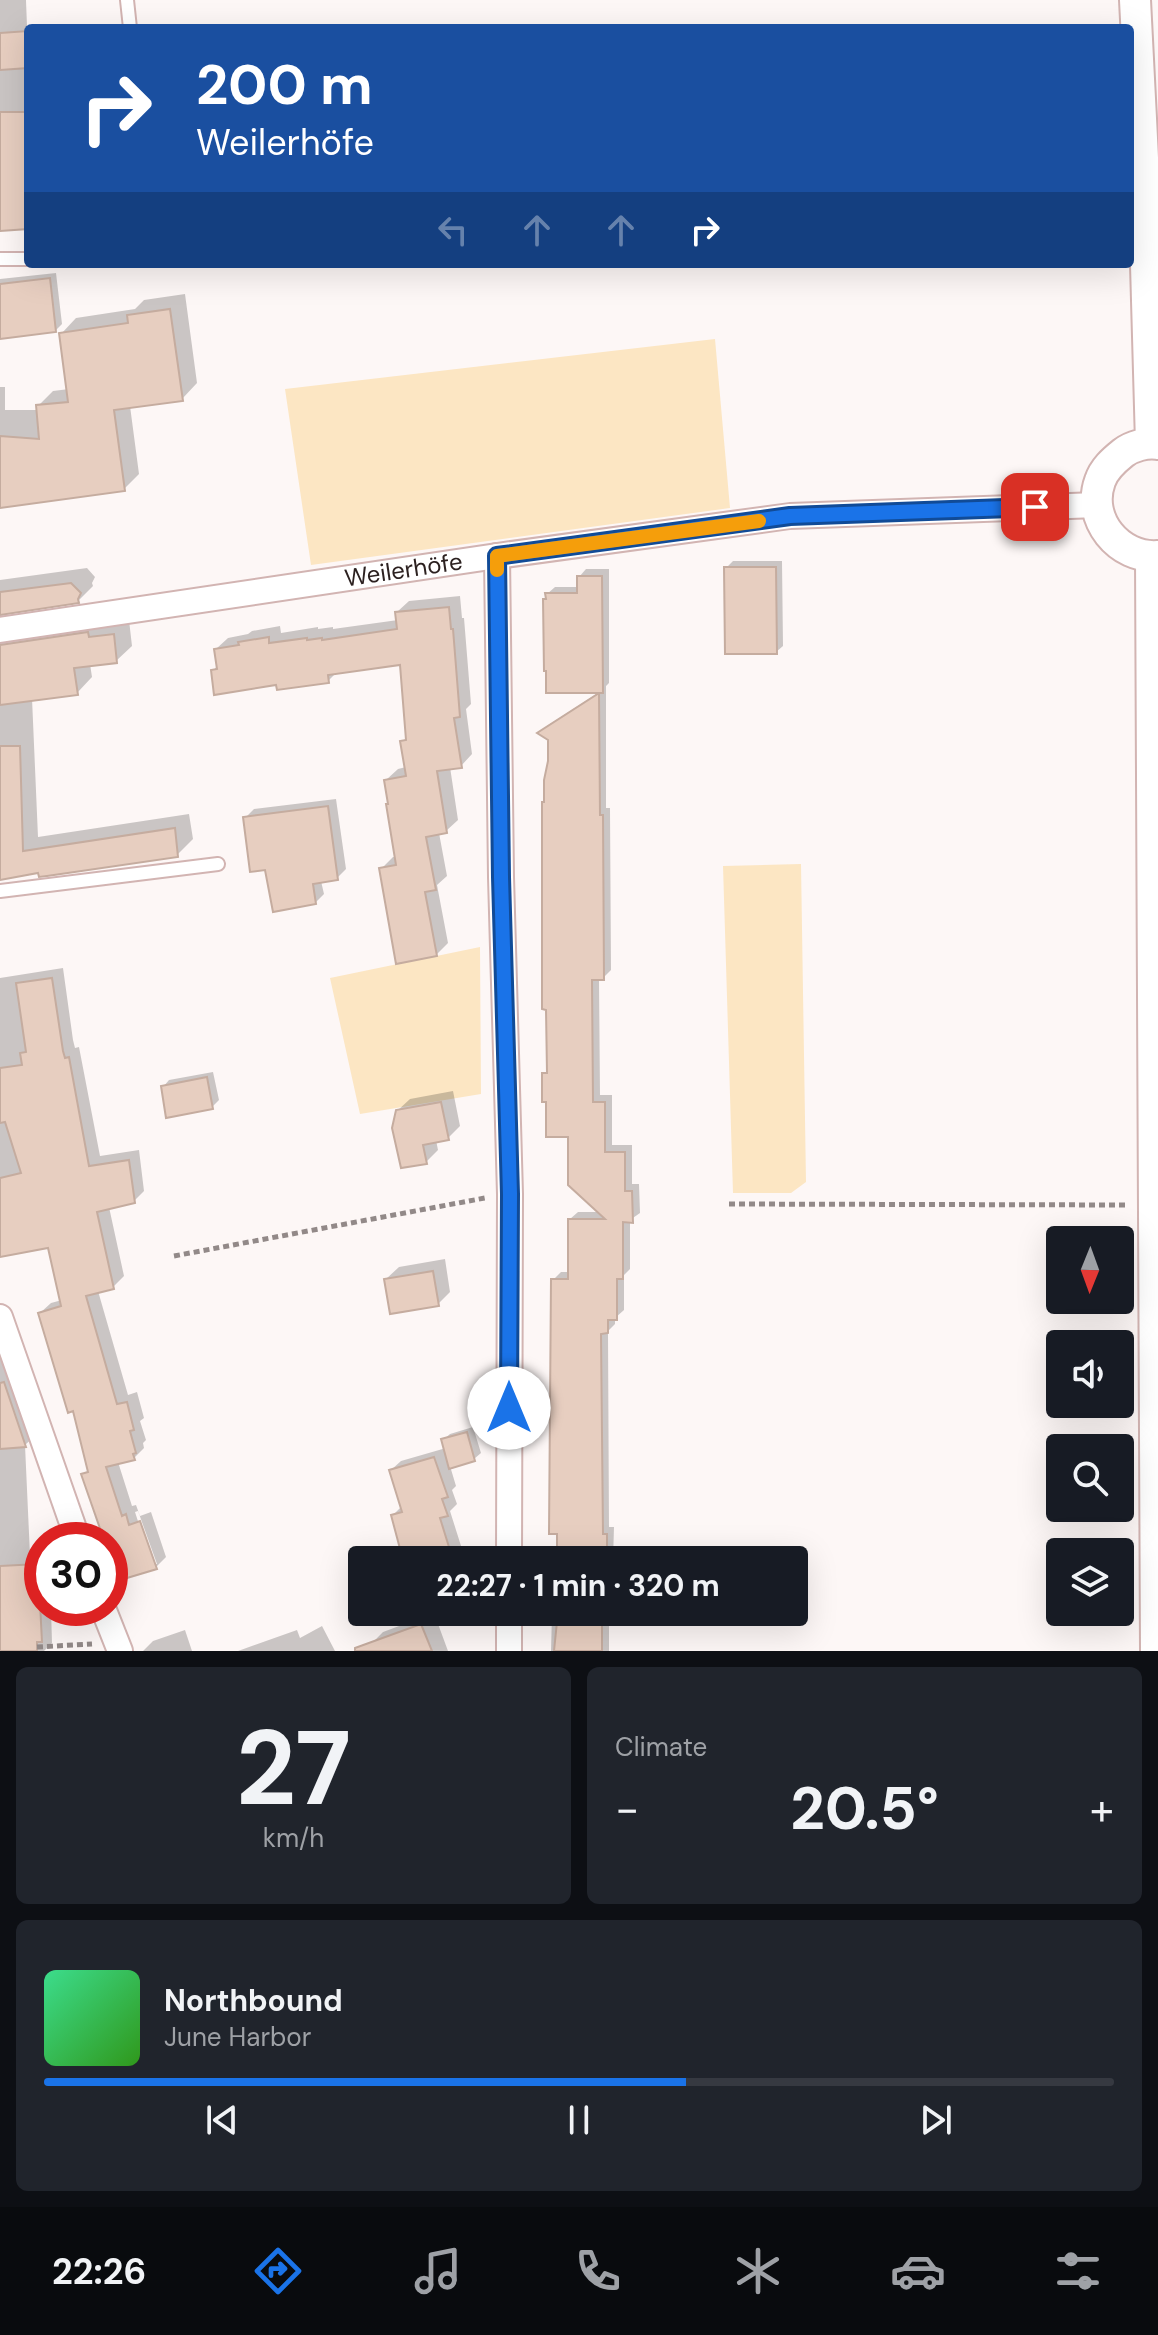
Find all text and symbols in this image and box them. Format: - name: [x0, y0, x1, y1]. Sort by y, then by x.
- text: 200 m: [196, 48, 373, 121]
- icon: right: [64, 56, 168, 160]
- text: Weilerhöfe: [196, 119, 374, 166]
- icon: left: [431, 208, 475, 252]
- icon: ahead: [515, 208, 559, 252]
- icon: ahead: [599, 208, 643, 252]
- icon: right: [683, 208, 727, 252]
- pin: [1001, 473, 1069, 541]
- icon: arrive: [1013, 485, 1057, 529]
- street label: Weilerhöfe: [342, 545, 464, 593]
- north arrow: [1046, 1226, 1134, 1314]
- map controls: [1046, 1226, 1134, 1626]
- button: sound: [1046, 1330, 1134, 1418]
- position arrow: [467, 1366, 551, 1450]
- button: search: [1046, 1434, 1134, 1522]
- speed limit sign: 30: [24, 1522, 128, 1626]
- button: layers: [1046, 1538, 1134, 1626]
- text: 22:27 · 1 min · 320 m: [436, 1566, 720, 1605]
- text: 27: [236, 1701, 351, 1836]
- text: Climate: [615, 1730, 707, 1764]
- text: 20.5°: [790, 1769, 939, 1848]
- text: −: [615, 1780, 639, 1838]
- text: +: [1090, 1780, 1114, 1838]
- text: km/h: [263, 1821, 324, 1855]
- text: Northbound: [164, 1981, 343, 2020]
- text: June Harbor: [164, 2020, 311, 2054]
- icon: previous: [200, 2098, 244, 2142]
- icon: pause: [557, 2098, 601, 2142]
- icon: next: [914, 2098, 958, 2142]
- icon: directions: [250, 2243, 306, 2299]
- icon: music: [410, 2243, 466, 2299]
- icon: phone: [570, 2243, 626, 2299]
- icon: climate: [730, 2243, 786, 2299]
- icon: car: [890, 2243, 946, 2299]
- icon: filters: [1050, 2243, 1106, 2299]
- text: 22:26: [52, 2248, 146, 2295]

